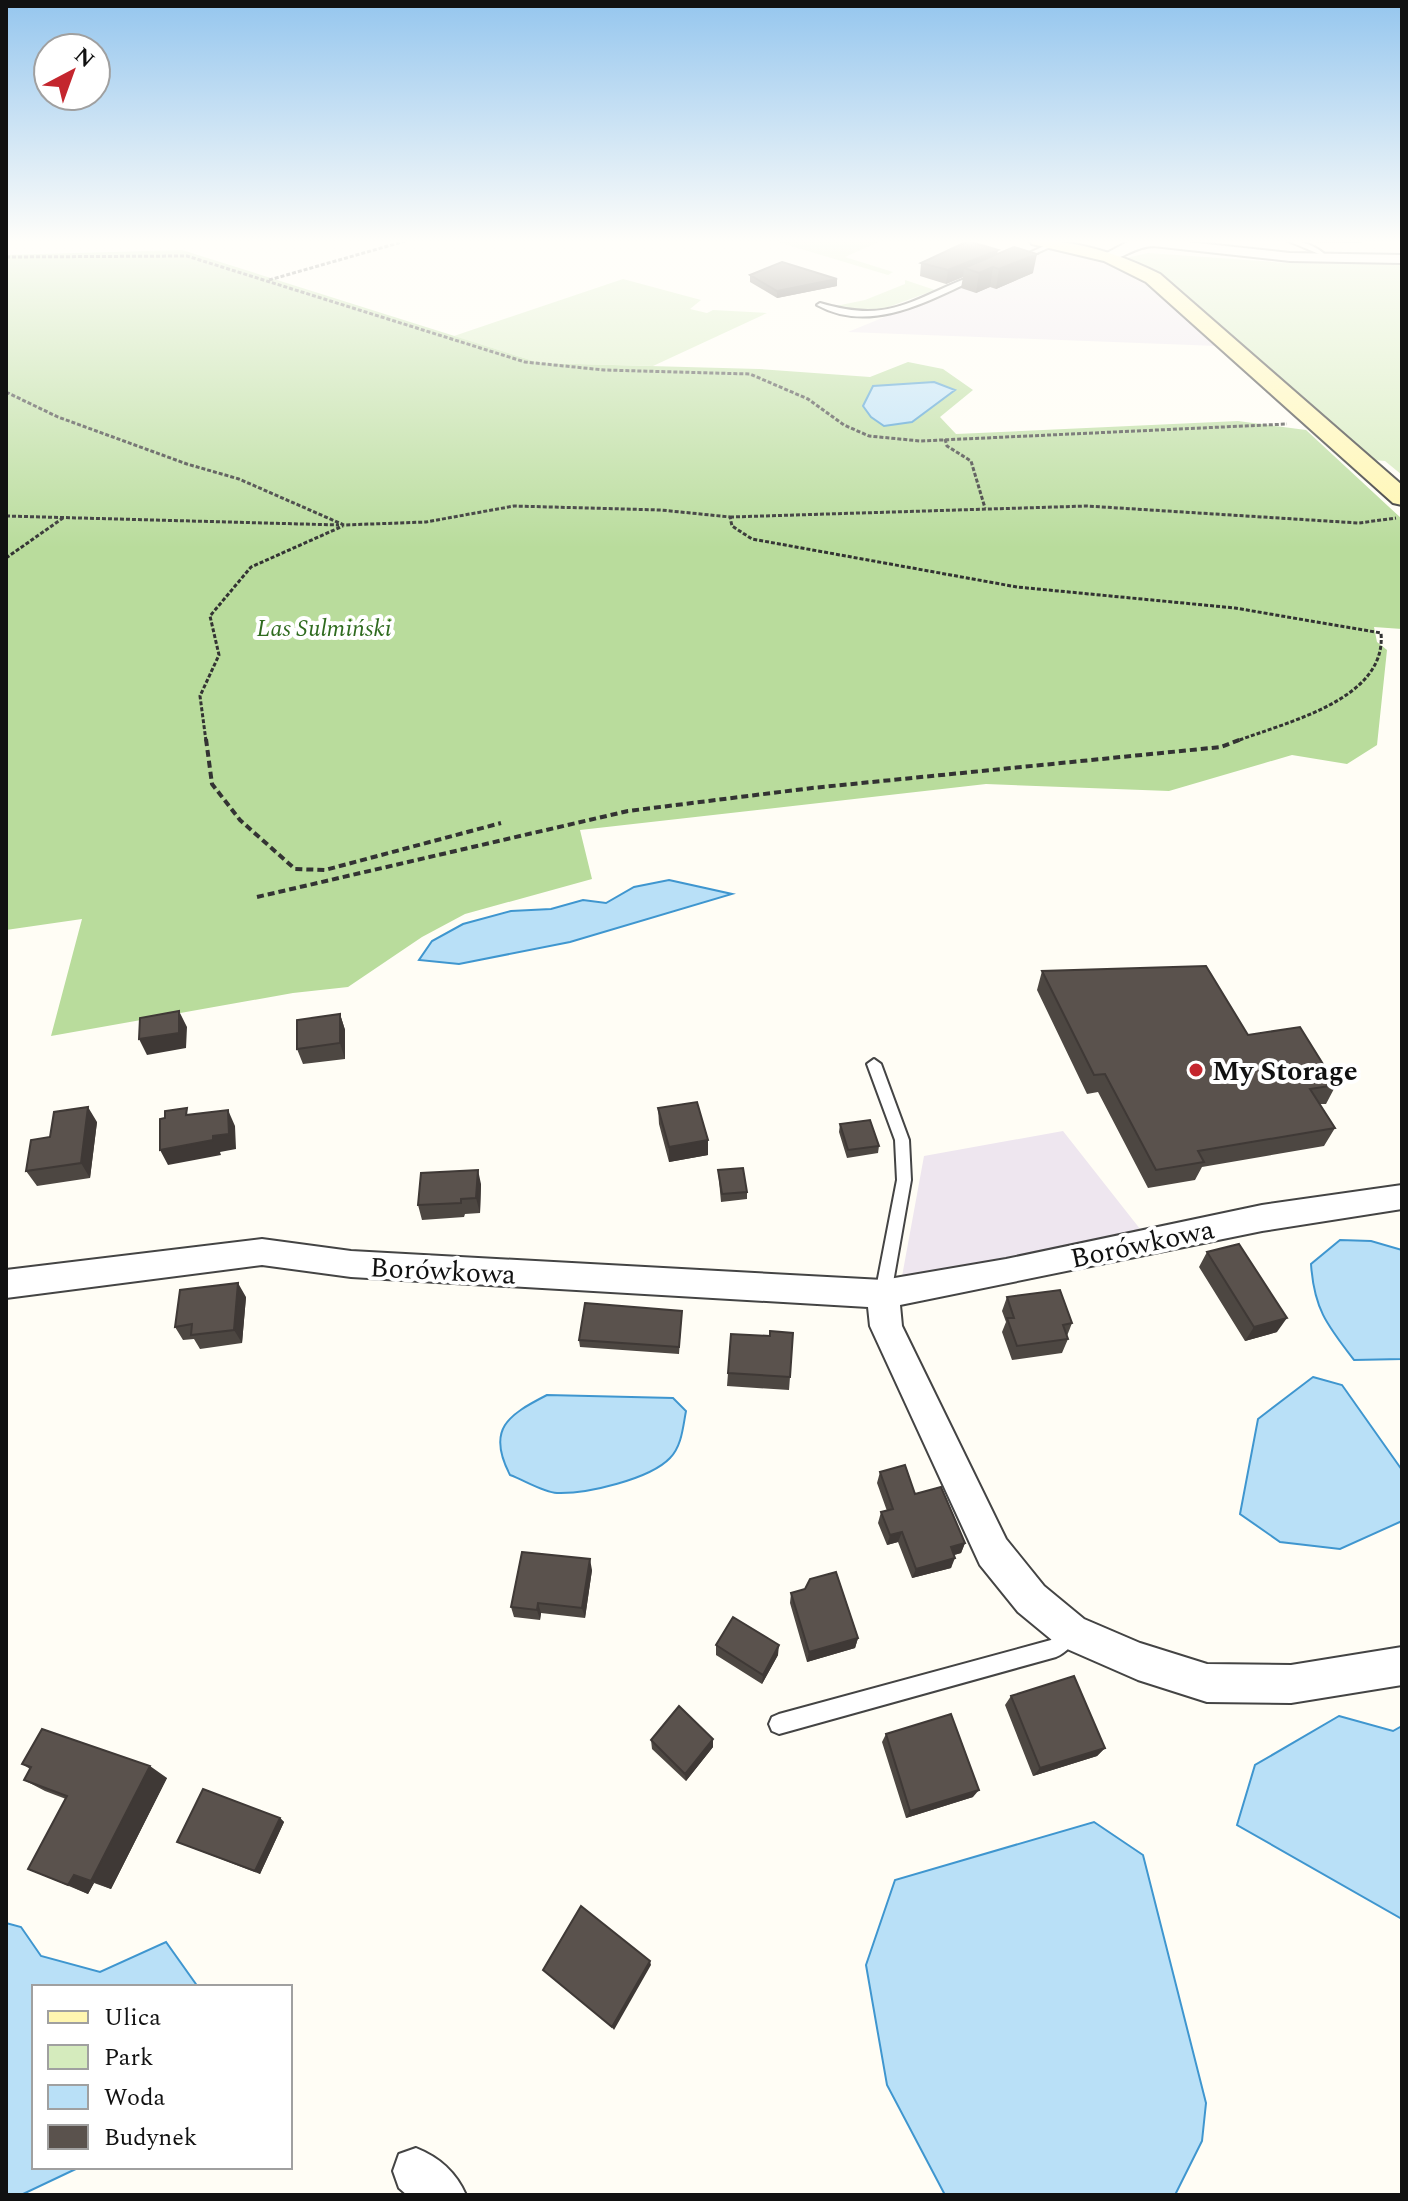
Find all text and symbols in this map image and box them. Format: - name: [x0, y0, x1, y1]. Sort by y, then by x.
- north arrow: [32, 32, 112, 112]
- text: N: [67, 40, 102, 76]
- park label: Las Sulmiński: [256, 611, 392, 647]
- place label: My Storage: [1212, 1050, 1358, 1093]
- marker: My Storage: [1187, 1061, 1205, 1079]
- street label: Borówkowa: [1066, 1208, 1219, 1281]
- street label: Borówkowa: [369, 1246, 517, 1297]
- legend: [32, 1985, 292, 2169]
- text: Ulica: [104, 2000, 161, 2036]
- text: Park: [104, 2040, 154, 2076]
- text: Woda: [104, 2080, 166, 2116]
- text: Budynek: [104, 2120, 197, 2156]

